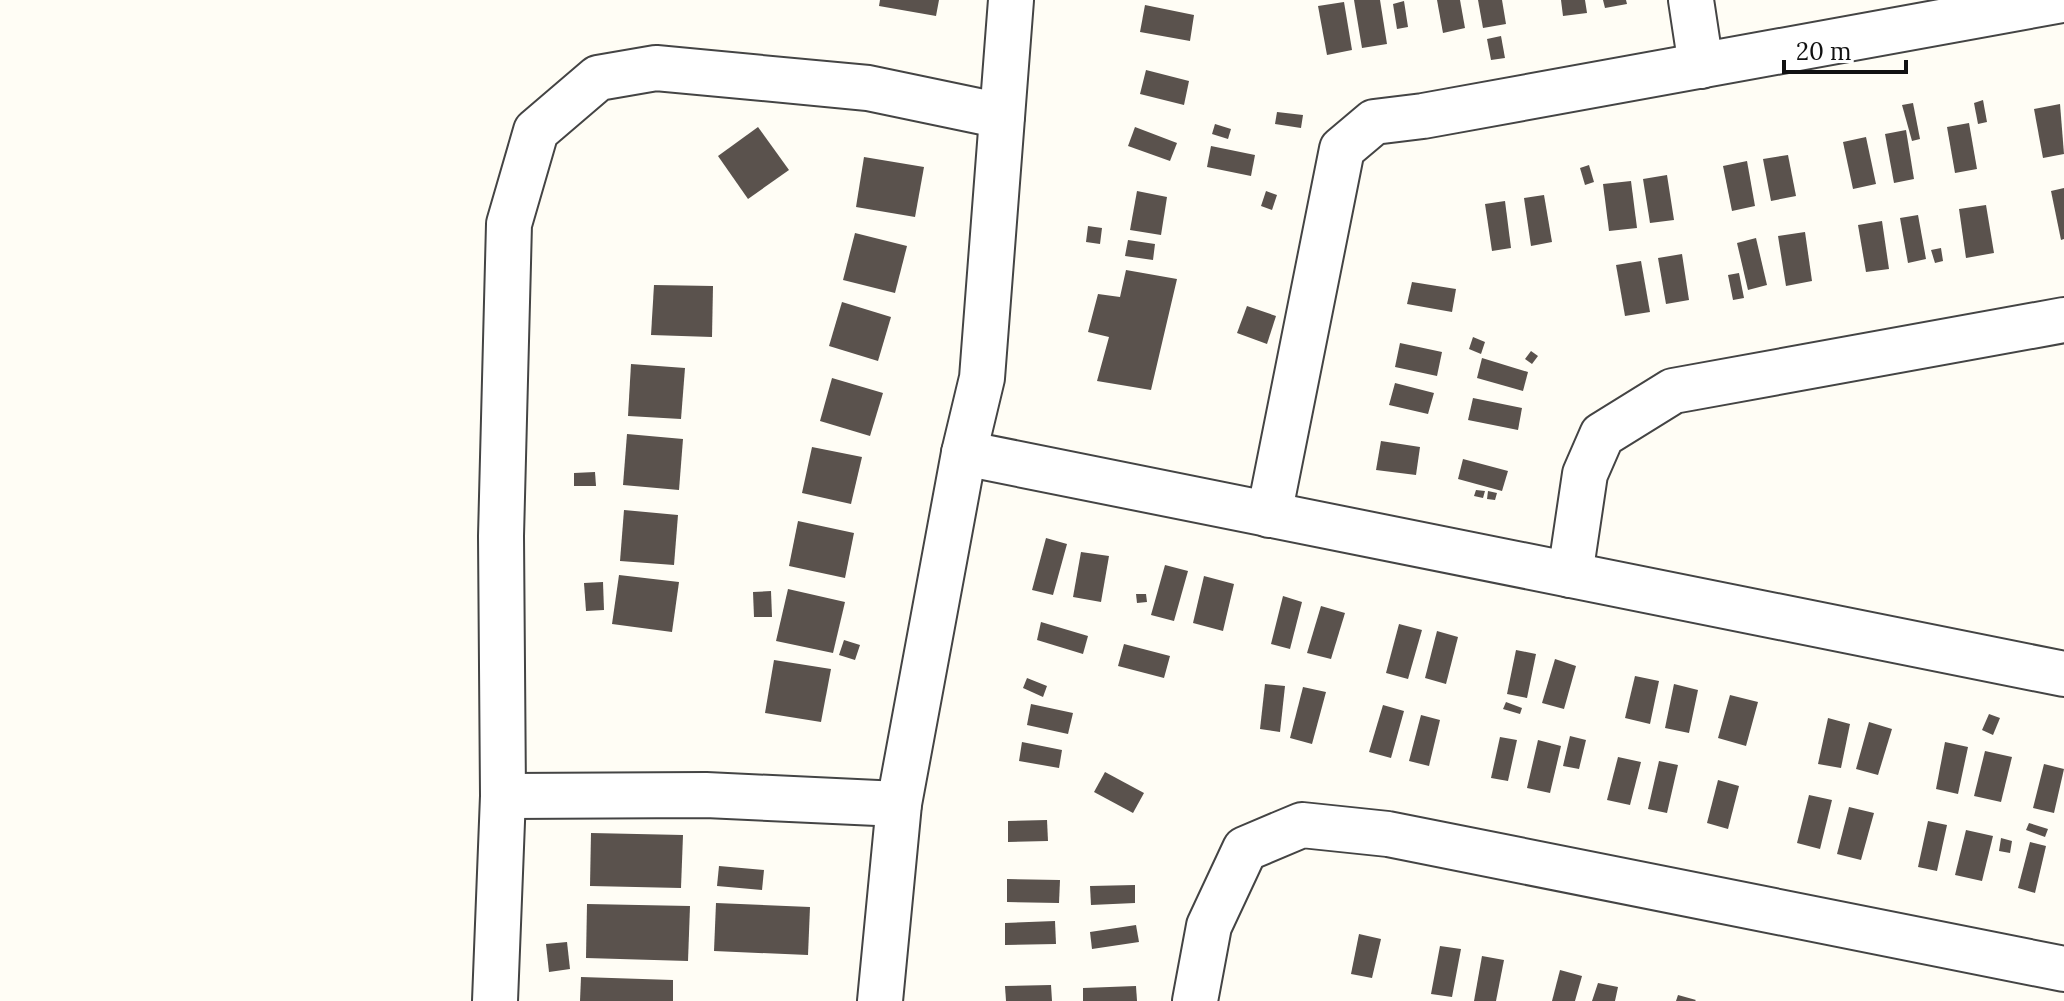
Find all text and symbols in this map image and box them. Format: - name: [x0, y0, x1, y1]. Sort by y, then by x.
- scale bar: [1784, 24, 1906, 74]
- text: 20 m: [1796, 36, 1852, 67]

